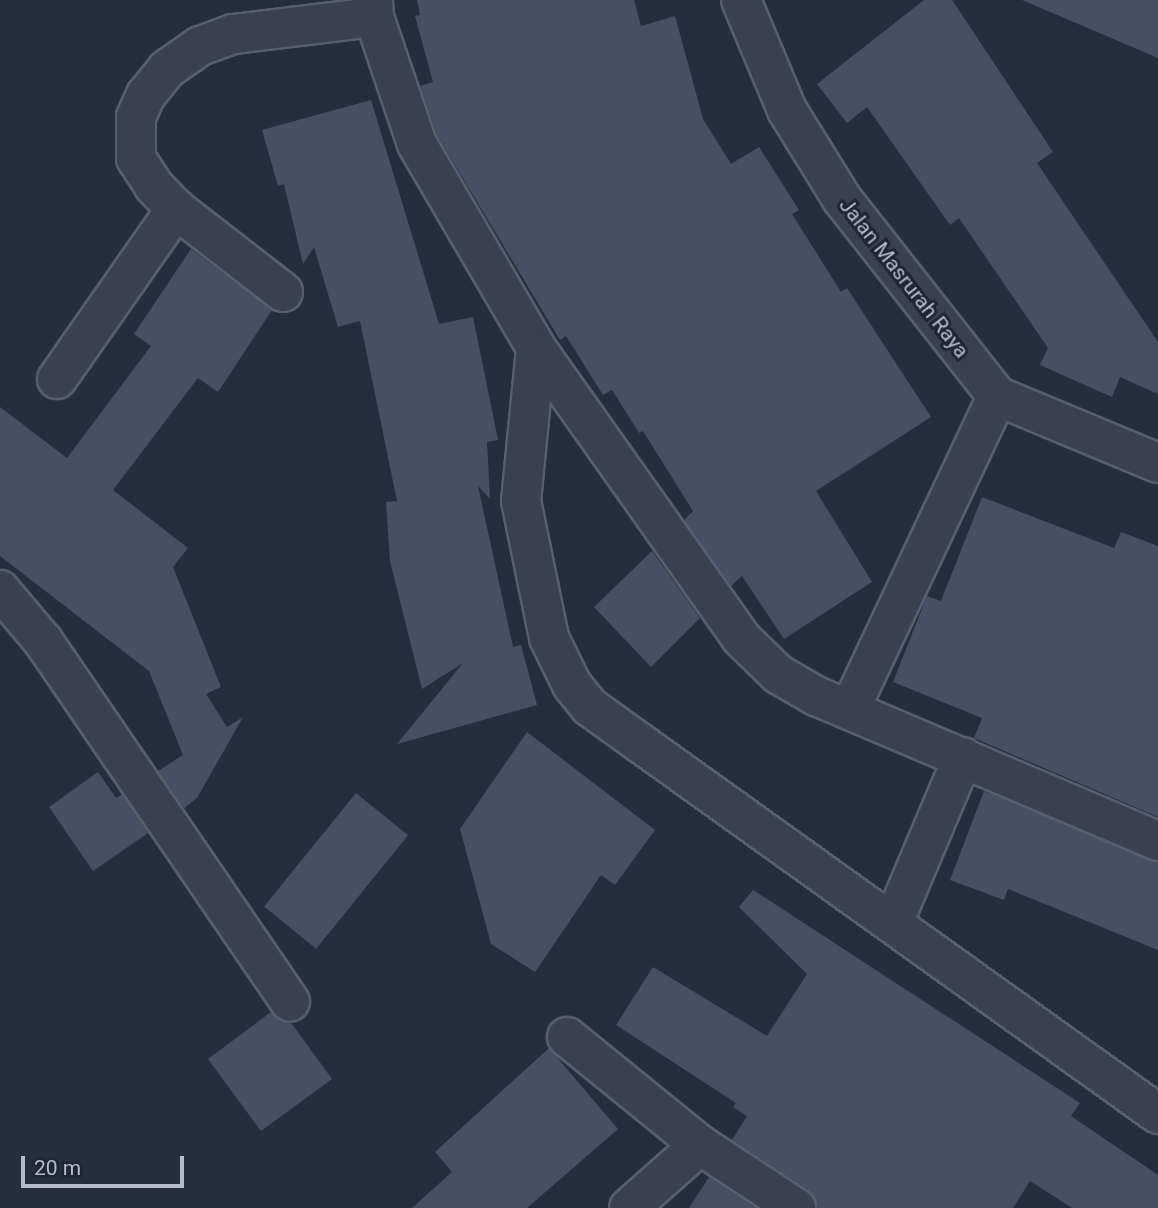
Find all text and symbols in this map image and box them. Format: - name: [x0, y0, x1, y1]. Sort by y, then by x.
- street label: Jalan Masrurah Raya: [834, 193, 974, 363]
- scale bar: [24, 1142, 187, 1186]
- text: 20 m: [34, 1156, 81, 1180]

